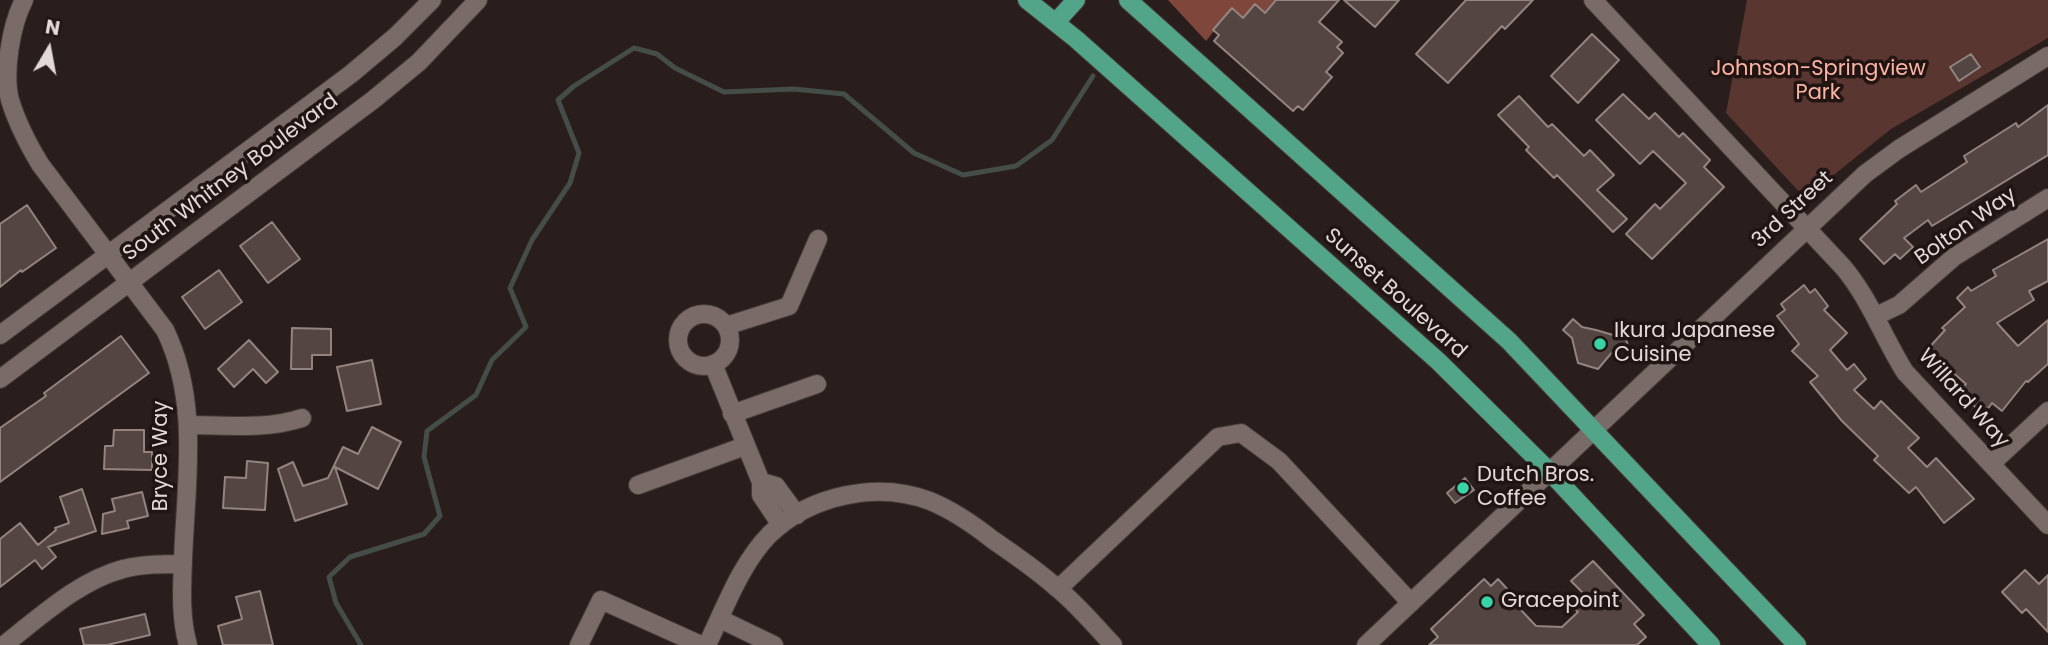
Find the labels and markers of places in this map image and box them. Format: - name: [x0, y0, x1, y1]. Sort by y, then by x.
- place label: Ikura Japanese Cuisine: [1614, 319, 1775, 369]
- marker: Ikura Japanese Cuisine: [1592, 336, 1608, 352]
- place label: Dutch Bros. Coffee: [1477, 463, 1594, 513]
- marker: Dutch Bros. Coffee: [1455, 480, 1471, 496]
- place label: Gracepoint: [1501, 589, 1619, 615]
- marker: Gracepoint: [1479, 594, 1495, 610]

